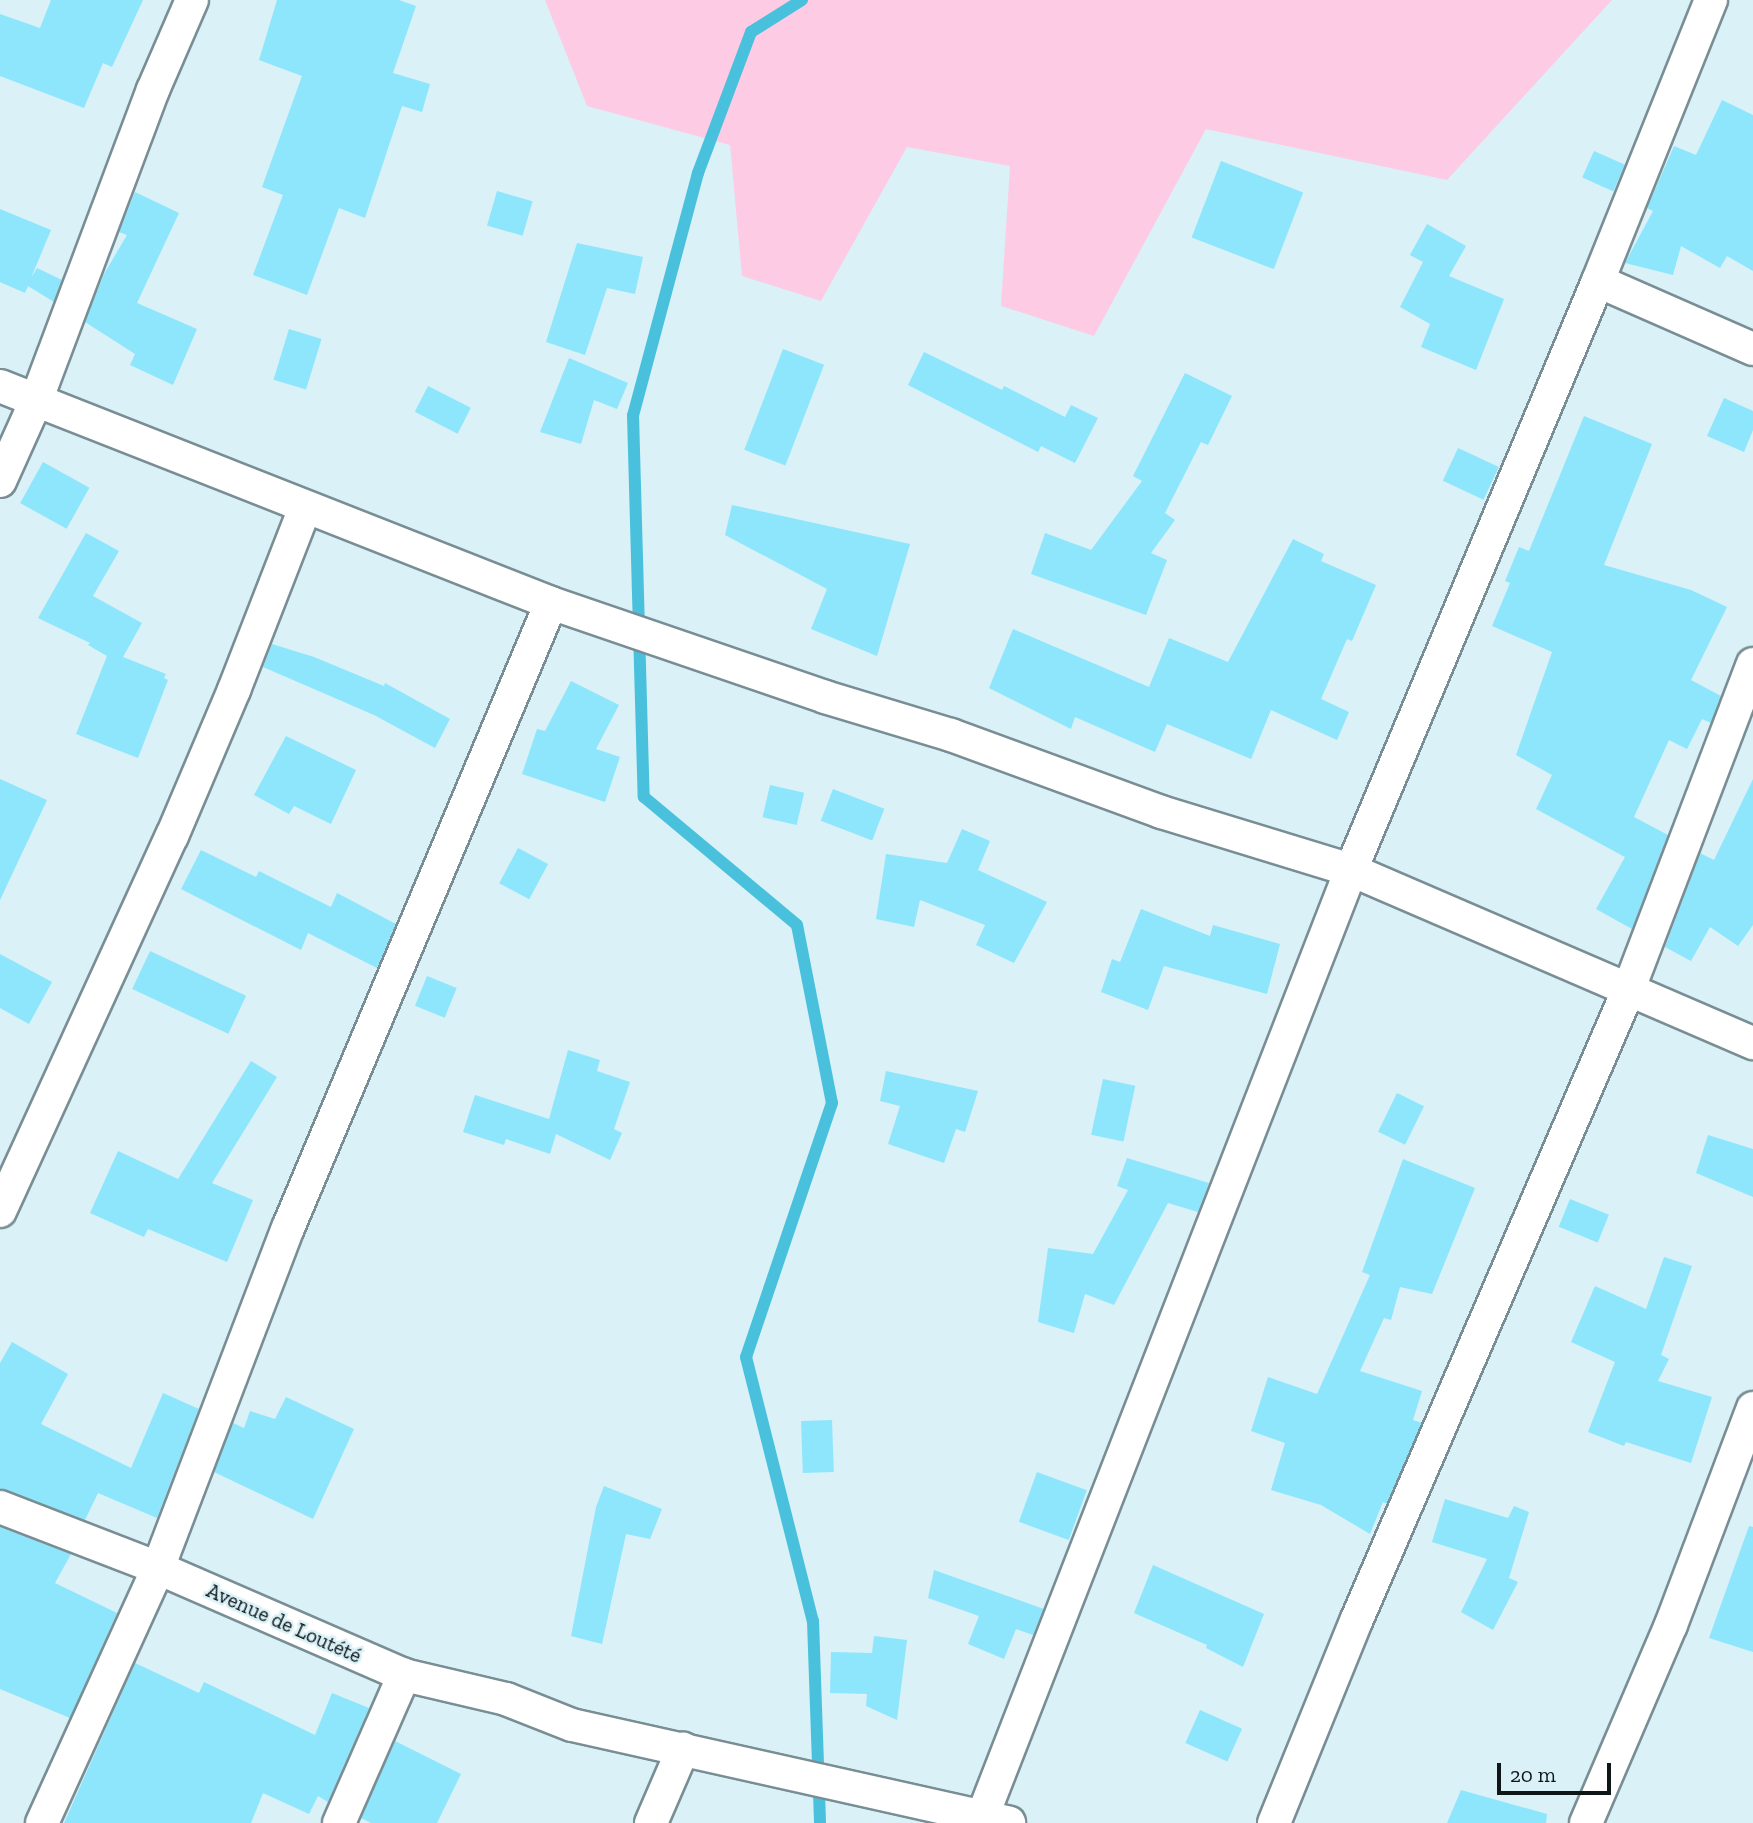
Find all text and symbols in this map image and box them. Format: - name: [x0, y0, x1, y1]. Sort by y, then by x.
- street label: Avenue de Loutété: [203, 1578, 365, 1668]
- scale bar: [1501, 1750, 1615, 1794]
- text: 20 m: [1510, 1762, 1556, 1787]

